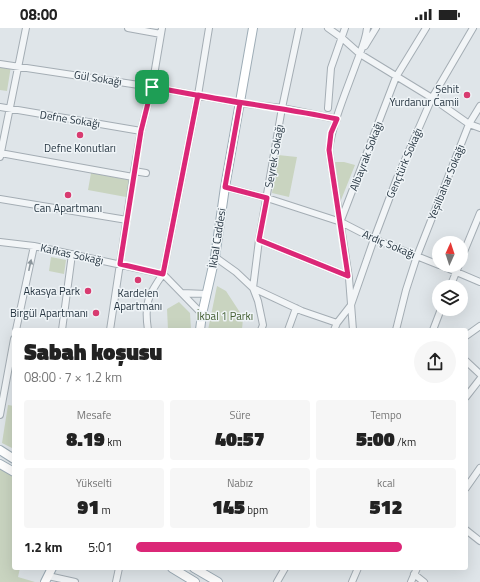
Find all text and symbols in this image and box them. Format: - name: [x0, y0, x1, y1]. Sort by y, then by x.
- text: 08:00: [20, 3, 57, 26]
- street label: Gül Sokağı: [73, 66, 123, 90]
- pin: [135, 70, 169, 104]
- icon: arrive: [141, 76, 163, 98]
- place label: Şehit Yurdanur Camii: [389, 81, 459, 110]
- marker: Şehit Yurdanur Camii: [462, 90, 472, 100]
- street label: Defne Sokağı: [39, 106, 101, 132]
- street label: Albayrak Sokağı: [345, 119, 387, 193]
- street label: Seyrek Sokağı: [261, 123, 287, 189]
- street label: Gençtürk Sokağı: [382, 125, 426, 201]
- marker: Defne Konutları: [75, 130, 85, 140]
- place label: Defne Konutları: [44, 140, 116, 156]
- street label: Yeşilbahar Sokağı: [424, 142, 468, 222]
- marker: Can Apartmanı: [63, 190, 73, 200]
- place label: Can Apartmanı: [34, 200, 102, 216]
- street label: İkbal Caddesi: [204, 207, 230, 269]
- street label: Ardıç Sokağı: [360, 226, 418, 262]
- north arrow: [432, 236, 468, 272]
- map controls: [432, 236, 468, 316]
- street label: Kafkas Sokağı: [39, 239, 105, 269]
- one-way arrow: [28, 258, 34, 271]
- marker: Kardelen Apartmanı: [133, 275, 143, 285]
- button: layers: [432, 280, 468, 316]
- place label: Akasya Park: [23, 283, 81, 299]
- place label: Kardelen Apartmanı: [114, 285, 162, 314]
- marker: Akasya Park: [83, 286, 93, 296]
- place label: Birgül Apartmanı: [10, 305, 88, 321]
- marker: Birgül Apartmanı: [91, 308, 101, 318]
- park label: İkbal 1 Parkı: [197, 308, 253, 324]
- text: Sabah koşusu: [24, 335, 162, 369]
- button: share: [414, 341, 456, 383]
- text: 08:00 · 7 × 1.2 km: [24, 367, 122, 387]
- text: Mesafe: [77, 407, 111, 423]
- text: Süre: [229, 407, 251, 423]
- text: Tempo: [370, 407, 402, 423]
- text: 8.19: [66, 423, 105, 454]
- text: 40:57: [215, 423, 265, 454]
- text: 5:00: [356, 423, 395, 454]
- text: km: [105, 434, 122, 450]
- text: /km: [395, 434, 416, 450]
- text: Yükselti: [76, 475, 112, 491]
- text: Nabız: [227, 475, 253, 491]
- text: kcal: [377, 475, 395, 491]
- text: 91: [77, 491, 99, 522]
- text: 145: [212, 491, 245, 522]
- text: 512: [370, 491, 403, 522]
- text: m: [99, 502, 111, 518]
- text: bpm: [245, 502, 268, 518]
- text: 1.2 km: [24, 537, 62, 557]
- text: 5:01: [88, 537, 113, 557]

